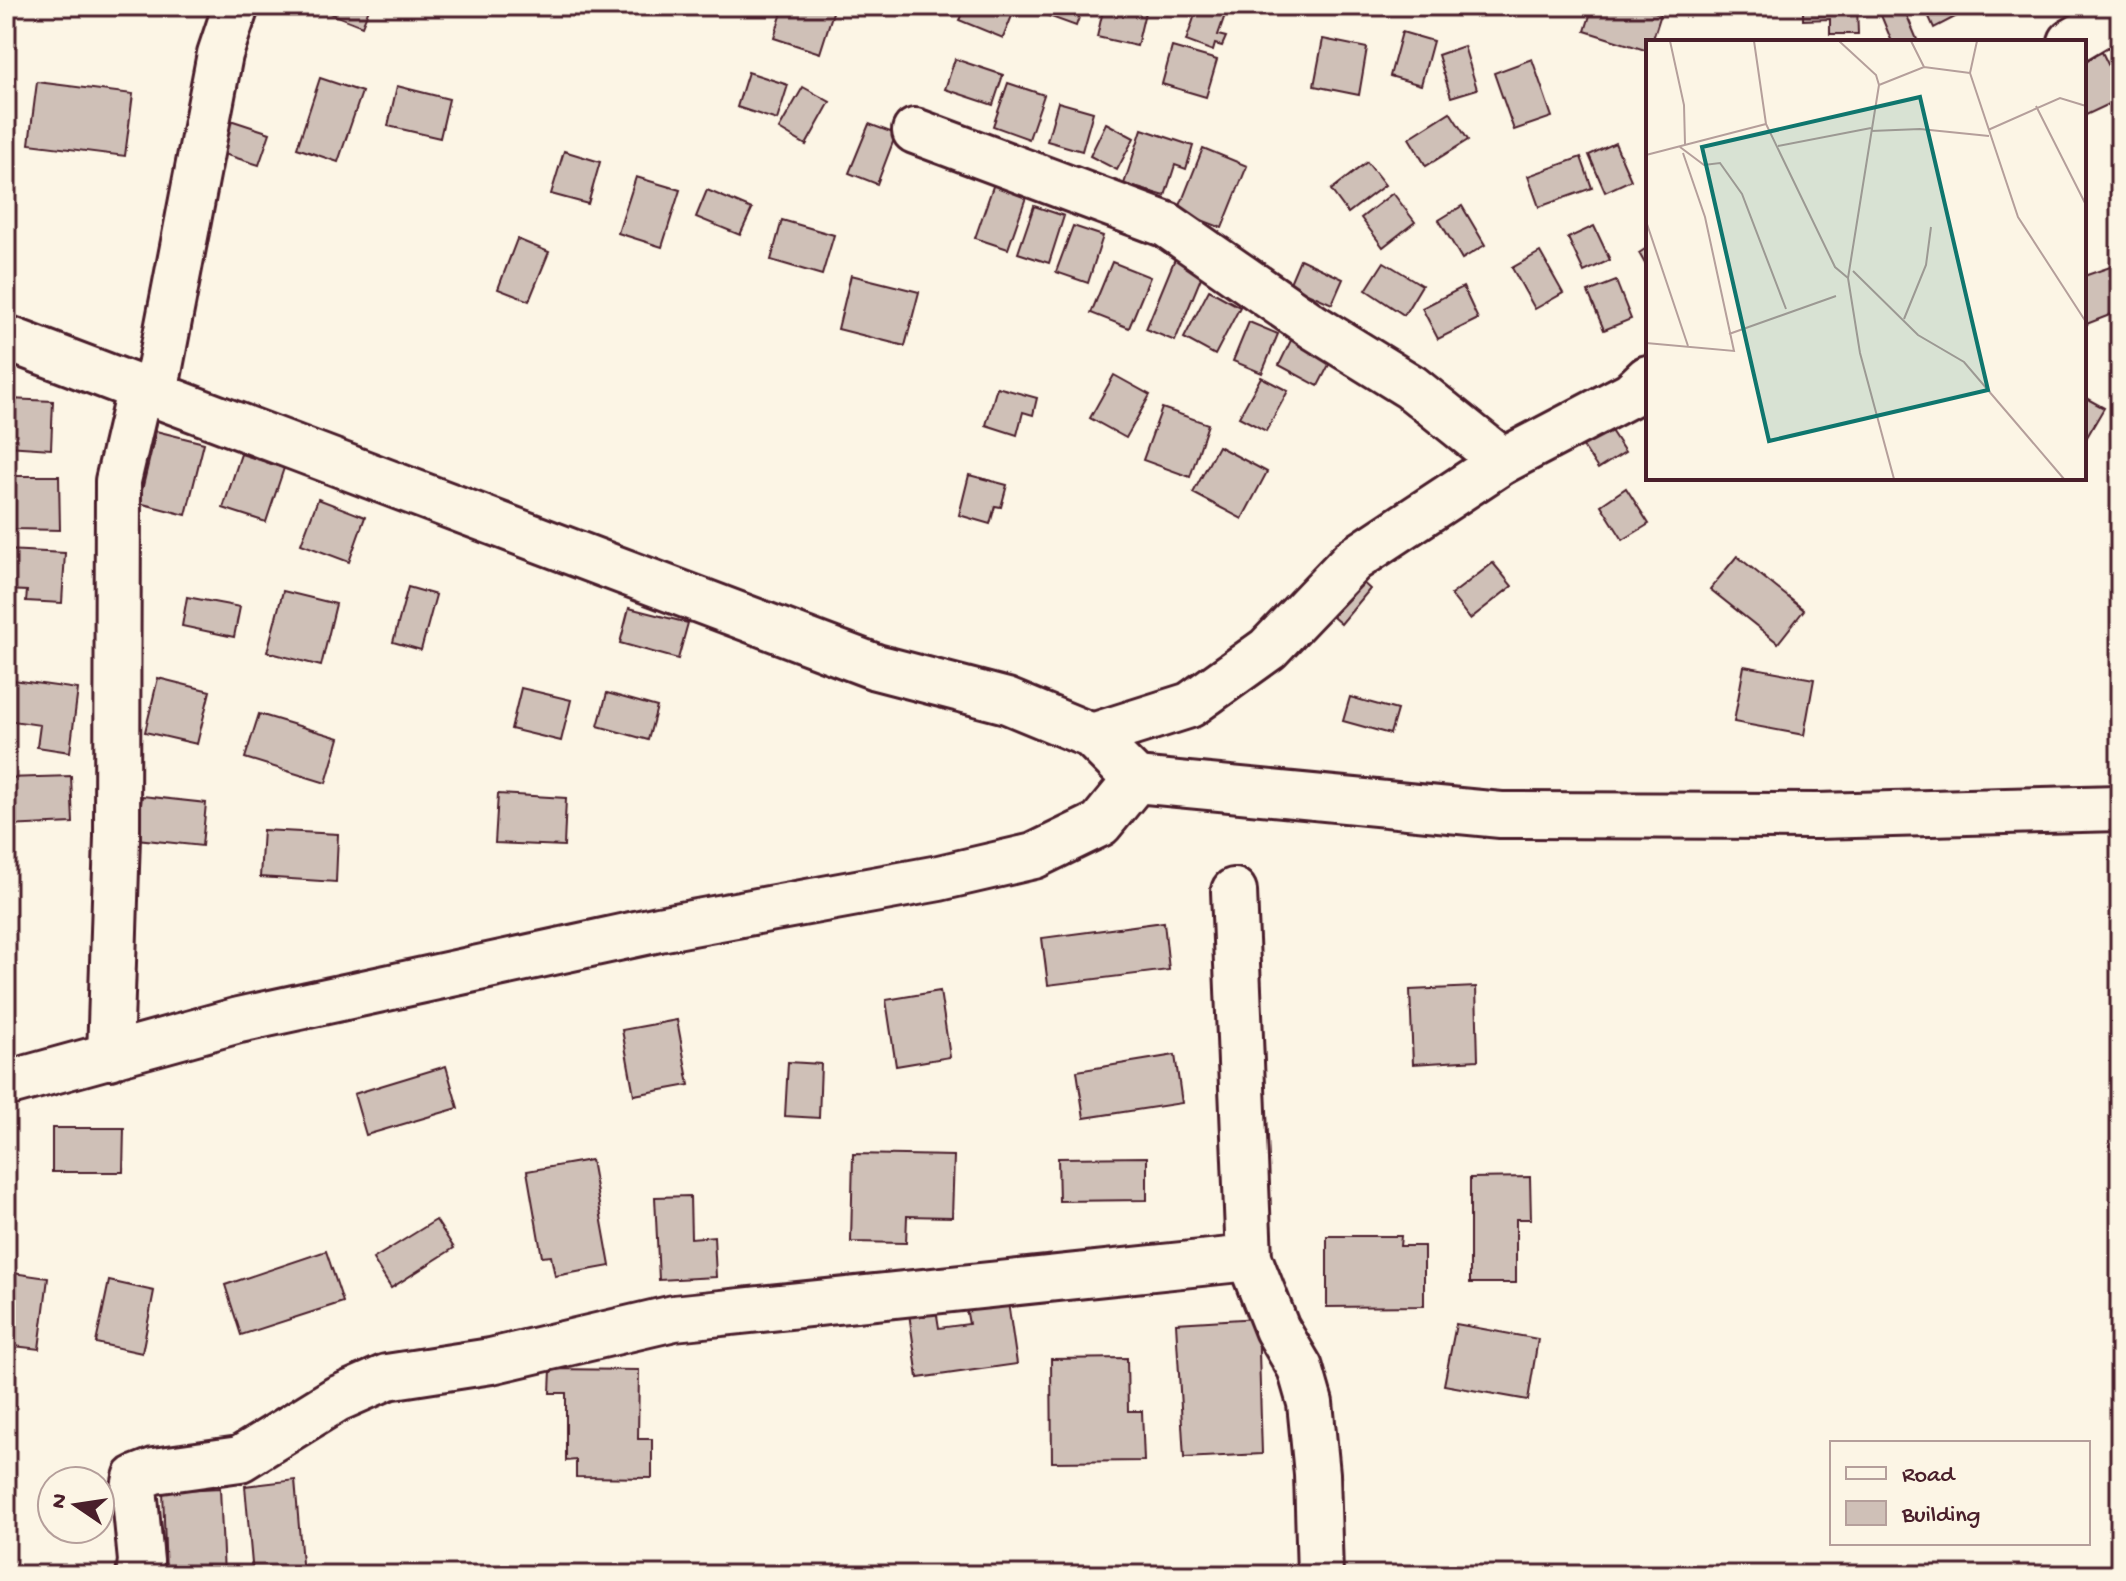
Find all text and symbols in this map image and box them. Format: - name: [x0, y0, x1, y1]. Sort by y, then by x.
- inset map: [1646, 40, 2086, 480]
- legend: [1830, 1441, 2090, 1545]
- text: Road: [1902, 1462, 1956, 1491]
- north arrow: [36, 1465, 116, 1545]
- text: N: [46, 1491, 75, 1511]
- text: Building: [1901, 1502, 1980, 1531]

